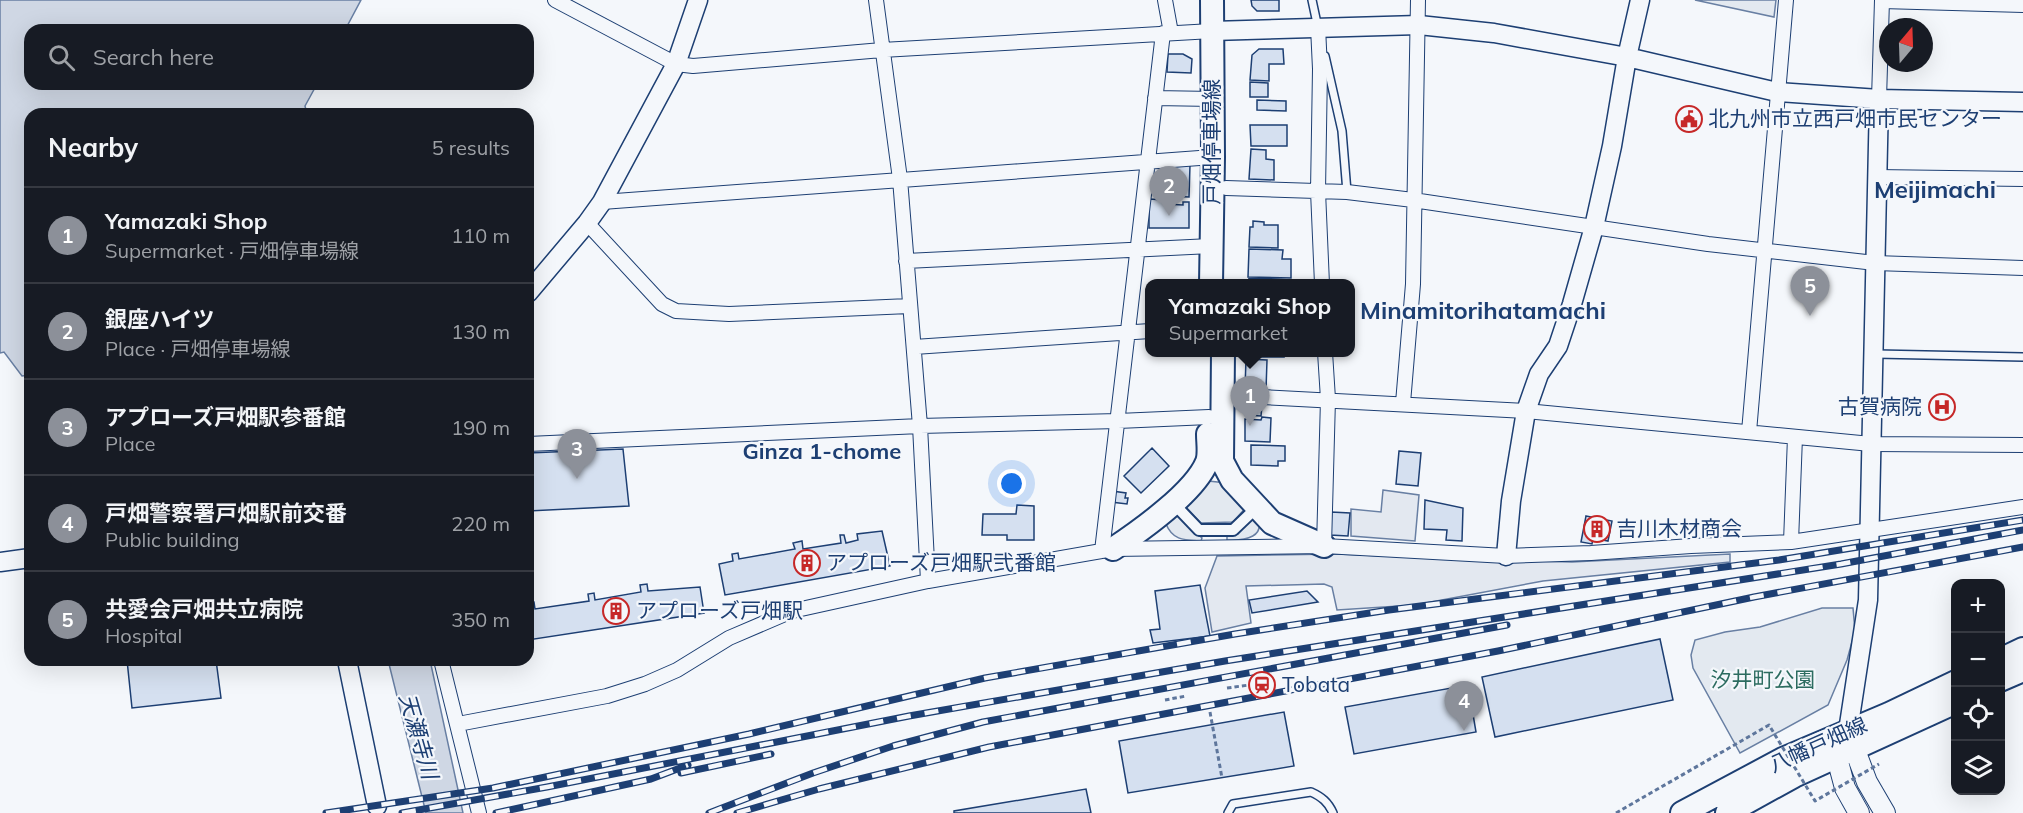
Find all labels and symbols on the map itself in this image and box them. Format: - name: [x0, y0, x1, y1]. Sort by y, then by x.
- north arrow: [1879, 18, 1933, 72]
- street label: 戸畑停車場線: [1198, 79, 1224, 205]
- public building icon: 北九州市立西戸畑市民センター: [1674, 104, 1704, 134]
- place label: 北九州市立西戸畑市民センター: [1708, 105, 2002, 131]
- pin: 2: [1150, 166, 1188, 216]
- district label: Meijimachi: [1874, 174, 1996, 204]
- pin: 5: [1790, 266, 1830, 316]
- district label: Minamitorihatamachi: [1360, 295, 1606, 325]
- pin: 1: [1230, 376, 1270, 426]
- hospital icon: 古賀病院: [1927, 392, 1957, 422]
- place label: 古賀病院: [1838, 393, 1922, 419]
- pin: 3: [558, 430, 596, 479]
- district label: Ginza 1-chome: [743, 437, 901, 465]
- your location: [997, 469, 1026, 498]
- building icon: 吉川木材商会: [1582, 514, 1612, 544]
- place label: 吉川木材商会: [1616, 515, 1742, 541]
- building icon: アプローズ戸畑駅弐番館: [792, 548, 822, 578]
- place label: アプローズ戸畑駅弐番館: [826, 549, 1056, 575]
- building icon: アプローズ戸畑駅: [601, 596, 631, 626]
- place label: アプローズ戸畑駅: [636, 597, 803, 623]
- park label: 汐井町公園: [1711, 666, 1816, 692]
- station icon: Tobata: [1247, 670, 1277, 700]
- place label: Tobata: [1282, 671, 1350, 697]
- pin: 4: [1444, 682, 1484, 731]
- water label: 天瀬寺川: [393, 690, 445, 784]
- street label: 八幡戸畑線: [1764, 711, 1871, 777]

